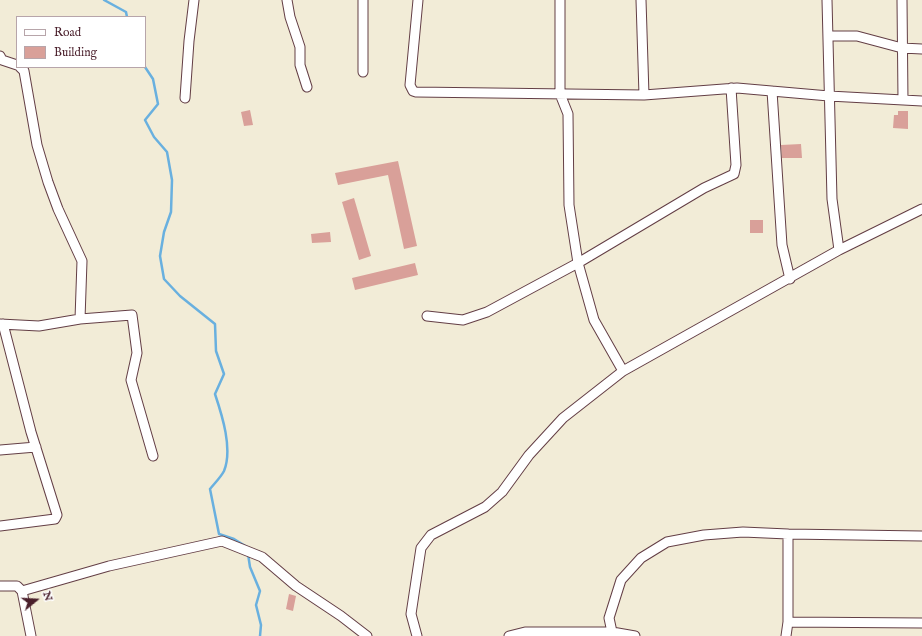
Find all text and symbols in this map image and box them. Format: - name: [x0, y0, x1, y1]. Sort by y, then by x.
- legend: [16, 16, 146, 68]
- text: Road: [54, 25, 81, 40]
- text: Building: [54, 45, 97, 60]
- north arrow: [16, 580, 56, 620]
- text: N: [39, 590, 56, 603]

